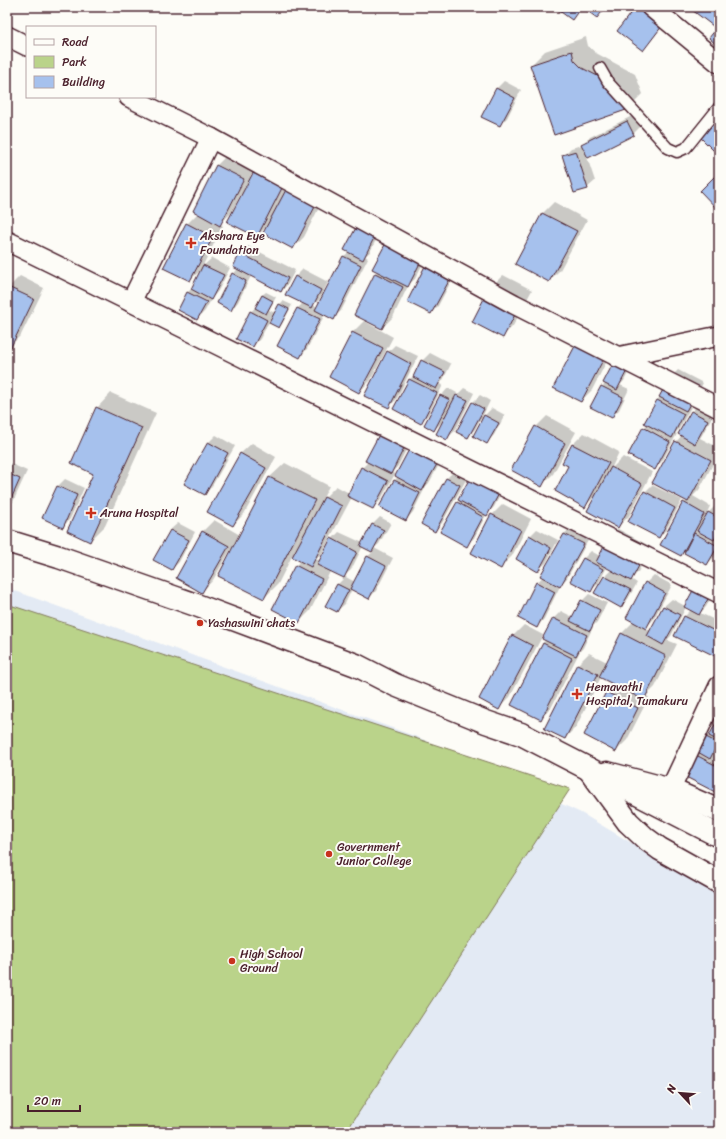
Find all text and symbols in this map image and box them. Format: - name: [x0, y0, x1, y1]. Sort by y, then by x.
- legend: [26, 26, 156, 98]
- text: Road: [62, 31, 89, 53]
- text: Park: [62, 51, 87, 73]
- text: Building: [62, 71, 105, 93]
- place label: Akshara Eye Foundation: [199, 225, 265, 261]
- marker: Akshara Eye Foundation: [185, 237, 197, 249]
- place label: Aruna Hospital: [99, 502, 179, 524]
- marker: Aruna Hospital: [85, 507, 97, 519]
- place label: Yashaswini chats: [208, 612, 295, 634]
- marker: Yashaswini chats: [195, 618, 205, 628]
- place label: Hemavathi Hospital, Tumakuru: [586, 676, 688, 712]
- marker: Hemavathi Hospital, Tumakuru: [571, 688, 583, 700]
- place label: Government Junior College: [336, 836, 411, 872]
- marker: Government Junior College: [324, 849, 334, 859]
- place label: High School Ground: [240, 943, 303, 979]
- marker: High School Ground: [227, 956, 237, 966]
- north arrow: [660, 1073, 700, 1113]
- text: N: [661, 1081, 682, 1097]
- scale bar: [28, 1087, 80, 1113]
- text: 20 m: [34, 1090, 61, 1112]

